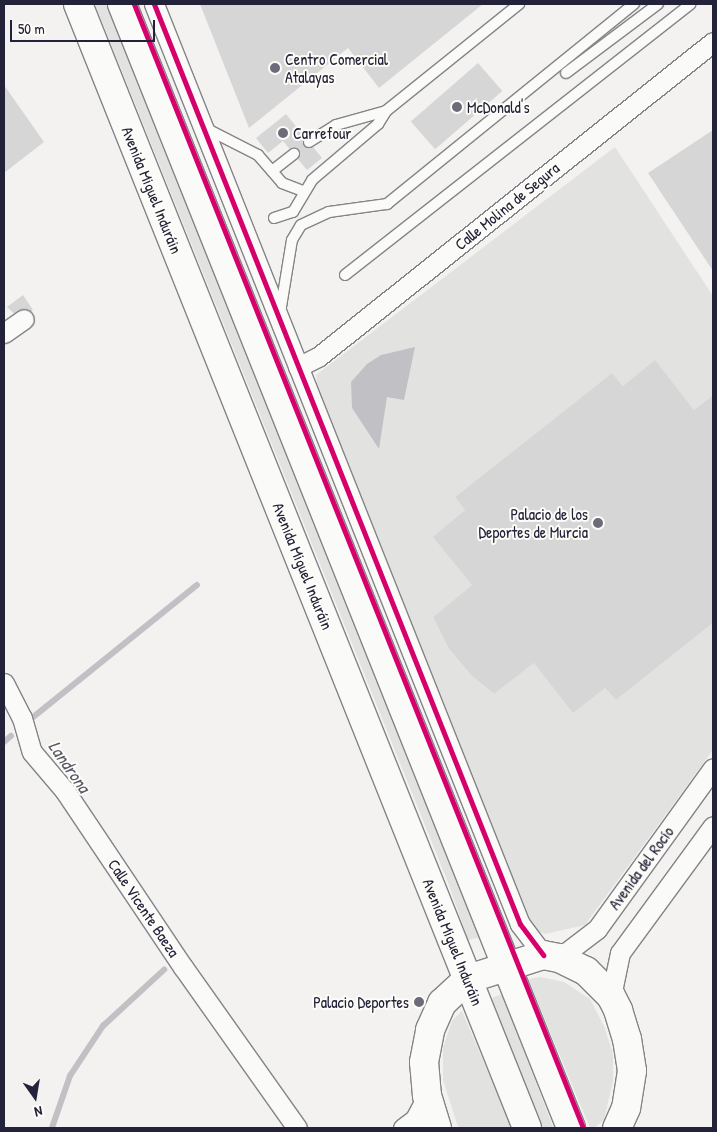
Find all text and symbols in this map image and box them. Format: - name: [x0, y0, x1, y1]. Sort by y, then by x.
- scale bar: [12, 10, 158, 42]
- text: 50 m: [18, 18, 45, 39]
- place label: Centro Comercial Atalayas: [285, 49, 388, 87]
- marker: Centro Comercial Atalayas: [269, 62, 281, 74]
- place label: McDonald's: [467, 97, 530, 117]
- marker: McDonald's: [451, 101, 463, 113]
- place label: Carrefour: [293, 123, 351, 143]
- street label: Avenida Miguel Induráin: [118, 124, 186, 256]
- marker: Carrefour: [277, 127, 289, 139]
- street label: Calle Molina de Segura: [451, 158, 563, 254]
- street label: Avenida Miguel Induráin: [269, 500, 337, 632]
- place label: Palacio de los Deportes de Murcia: [478, 504, 588, 542]
- marker: Palacio de los Deportes de Murcia: [592, 517, 604, 529]
- water label: Landrona: [43, 737, 95, 797]
- street label: Avenida del Rocío: [604, 823, 678, 913]
- street label: Calle Vicente Baeza: [104, 855, 184, 961]
- street label: Avenida Miguel Induráin: [419, 876, 487, 1008]
- place label: Palacio Deportes: [313, 992, 409, 1012]
- marker: Palacio Deportes: [413, 996, 425, 1008]
- north arrow: [10, 1072, 60, 1122]
- text: N: [33, 1102, 44, 1122]

